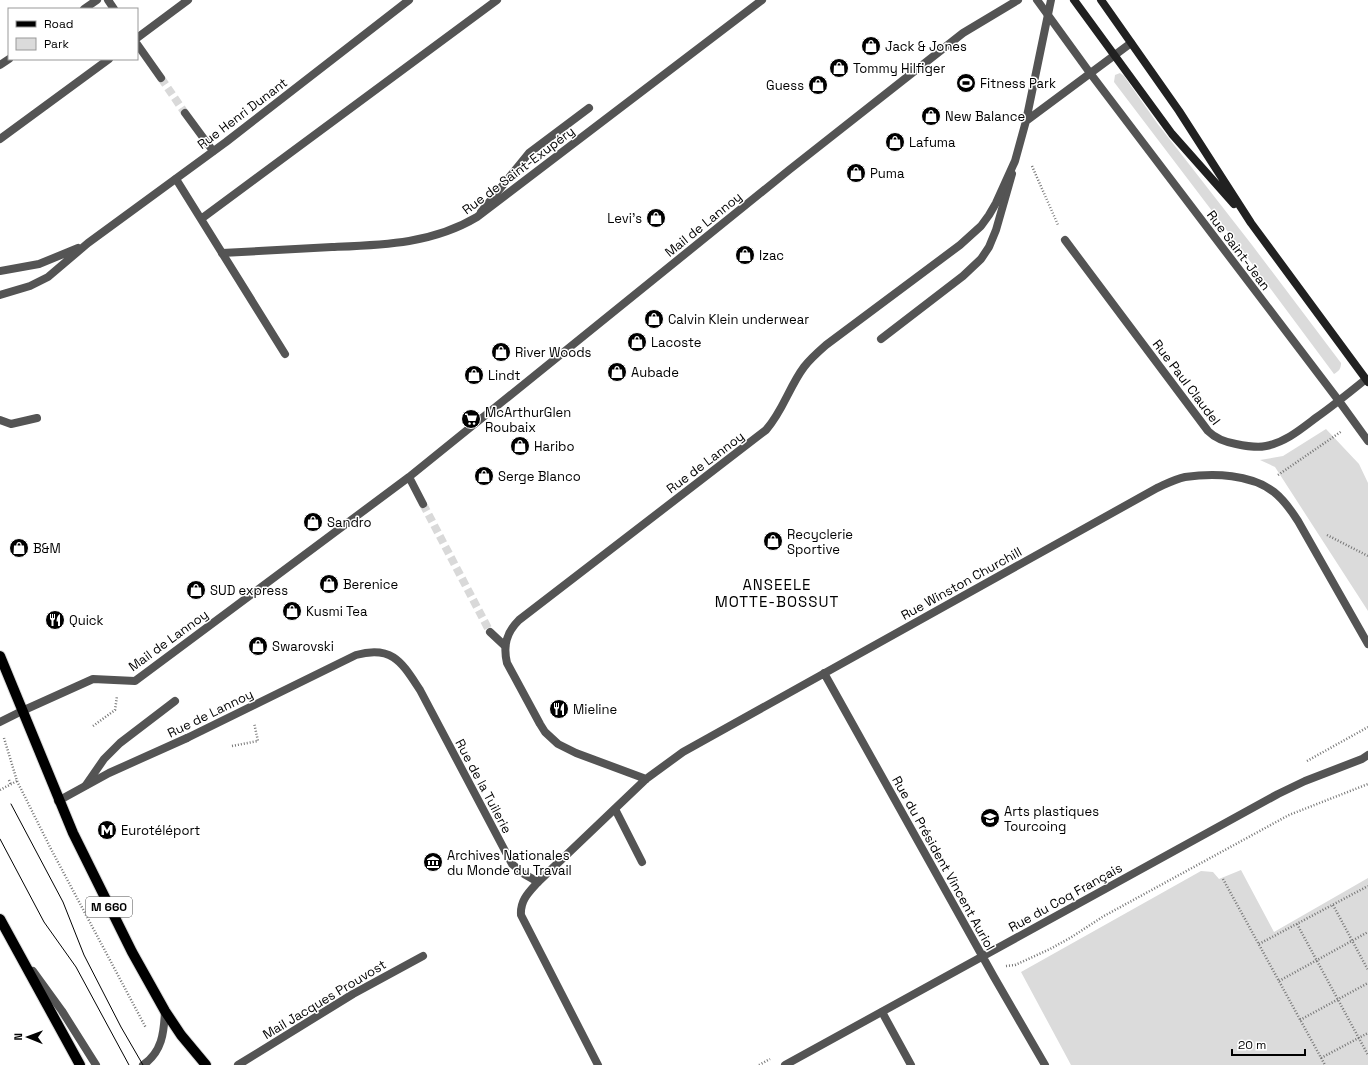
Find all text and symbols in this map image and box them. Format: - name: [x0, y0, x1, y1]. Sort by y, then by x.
- legend: [8, 8, 138, 60]
- text: Road: [44, 16, 73, 32]
- shop icon: Jack & Jones: [860, 35, 882, 57]
- text: Park: [44, 36, 69, 52]
- place label: Jack & Jones: [885, 38, 967, 55]
- shop icon: Tommy Hilfiger: [828, 57, 850, 79]
- place label: Tommy Hilfiger: [853, 60, 945, 77]
- sports icon: Fitness Park: [955, 72, 977, 94]
- street label: Rue Henri Dunant: [194, 74, 291, 153]
- shop icon: Guess: [807, 74, 829, 96]
- place label: Fitness Park: [980, 75, 1056, 92]
- place label: Guess: [766, 77, 804, 94]
- shop icon: New Balance: [920, 105, 942, 127]
- place label: New Balance: [945, 108, 1025, 125]
- street label: Rue de Saint-Exupéry: [459, 123, 578, 218]
- shop icon: Lafuma: [884, 131, 906, 153]
- place label: Lafuma: [909, 134, 956, 151]
- shop icon: Puma: [845, 162, 867, 184]
- place label: Puma: [870, 165, 905, 182]
- street label: Mail de Lannoy: [661, 188, 745, 261]
- shop icon: Levi's: [645, 207, 667, 229]
- street label: Rue Saint-Jean: [1203, 207, 1274, 294]
- place label: Levi's: [607, 210, 642, 227]
- shop icon: Izac: [734, 244, 756, 266]
- place label: Izac: [759, 247, 784, 264]
- shop icon: Calvin Klein underwear: [643, 308, 665, 330]
- place label: Calvin Klein underwear: [668, 311, 809, 328]
- shop icon: Lacoste: [626, 331, 648, 353]
- place label: Lacoste: [651, 334, 701, 351]
- street label: Rue Paul Claudel: [1149, 336, 1224, 428]
- shop icon: River Woods: [490, 341, 512, 363]
- place label: River Woods: [515, 344, 592, 361]
- shop icon: Aubade: [606, 361, 628, 383]
- shop icon: Lindt: [463, 364, 485, 386]
- place label: Aubade: [631, 364, 679, 381]
- place label: Lindt: [488, 367, 521, 384]
- place label: McArthurGlen Roubaix: [485, 404, 571, 436]
- supermarket icon: McArthurGlen Roubaix: [460, 408, 482, 430]
- street label: Rue de Lannoy: [663, 428, 748, 497]
- shop icon: Haribo: [509, 435, 531, 457]
- place label: Haribo: [534, 438, 575, 455]
- shop icon: Serge Blanco: [473, 465, 495, 487]
- place label: Serge Blanco: [498, 468, 581, 485]
- shop icon: Sandro: [302, 511, 324, 533]
- place label: Sandro: [327, 514, 372, 531]
- place label: Recyclerie Sportive: [787, 526, 853, 558]
- shop icon: Recyclerie Sportive: [762, 530, 784, 552]
- shop icon: B&M: [8, 537, 30, 559]
- place label: B&M: [33, 540, 61, 557]
- street label: Rue Winston Churchill: [898, 543, 1025, 624]
- shop icon: Berenice: [318, 573, 340, 595]
- district label: ANSEELE MOTTE-BOSSUT: [715, 575, 839, 611]
- place label: Berenice: [343, 576, 398, 593]
- shop icon: SUD express: [185, 579, 207, 601]
- place label: SUD express: [210, 582, 288, 599]
- shop icon: Kusmi Tea: [281, 600, 303, 622]
- place label: Kusmi Tea: [306, 603, 368, 620]
- street label: Mail de Lannoy: [125, 606, 211, 675]
- restaurant icon: Quick: [44, 609, 66, 631]
- place label: Quick: [69, 612, 104, 629]
- shop icon: Swarovski: [247, 635, 269, 657]
- place label: Swarovski: [272, 638, 334, 655]
- street label: Rue de Lannoy: [165, 685, 256, 741]
- restaurant icon: Mieline: [548, 698, 570, 720]
- place label: Mieline: [573, 701, 617, 718]
- street label: Rue de la Tuilerie: [451, 736, 516, 836]
- street label: Rue du Président Vincent Auriol: [888, 773, 999, 954]
- place label: Arts plastiques Tourcoing: [1004, 803, 1099, 835]
- school or university icon: Arts plastiques Tourcoing: [979, 807, 1001, 829]
- metro station icon: Eurotéléport: [96, 819, 118, 841]
- place label: Eurotéléport: [121, 822, 200, 839]
- place label: Archives Nationales du Monde du Travail: [447, 847, 572, 879]
- museum icon: Archives Nationales du Monde du Travail: [422, 851, 444, 873]
- street label: Rue du Coq Français: [1005, 859, 1125, 936]
- road number: M 660: [86, 897, 132, 917]
- street label: Mail Jacques Prouvost: [259, 956, 389, 1043]
- north arrow: [8, 1017, 48, 1057]
- scale bar: [1232, 1031, 1305, 1057]
- text: N: [11, 1033, 25, 1041]
- text: 20 m: [1238, 1037, 1266, 1053]

